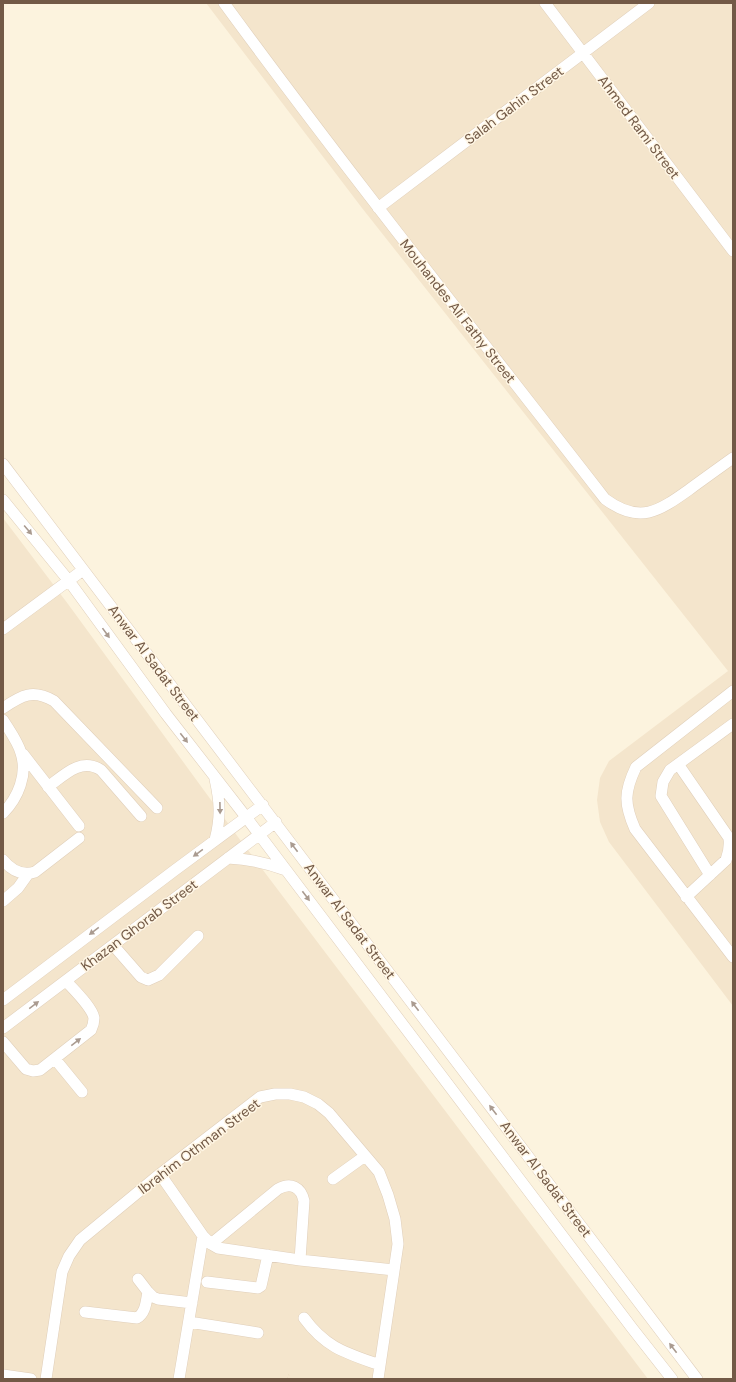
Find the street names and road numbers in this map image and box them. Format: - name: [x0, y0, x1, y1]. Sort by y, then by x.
- street label: Salah Gahin Street: [461, 62, 567, 148]
- street label: Ahmed Rami Street: [594, 72, 684, 182]
- street label: Mouhandes Ali Fathy Street: [396, 235, 520, 387]
- street label: Anwar Al Sadat Street: [104, 601, 204, 725]
- street label: Anwar Al Sadat Street: [300, 859, 400, 983]
- street label: Khazan Ghorab Street: [77, 875, 201, 975]
- street label: Ibrahim Othman Street: [134, 1094, 264, 1198]
- street label: Anwar Al Sadat Street: [496, 1117, 596, 1241]

